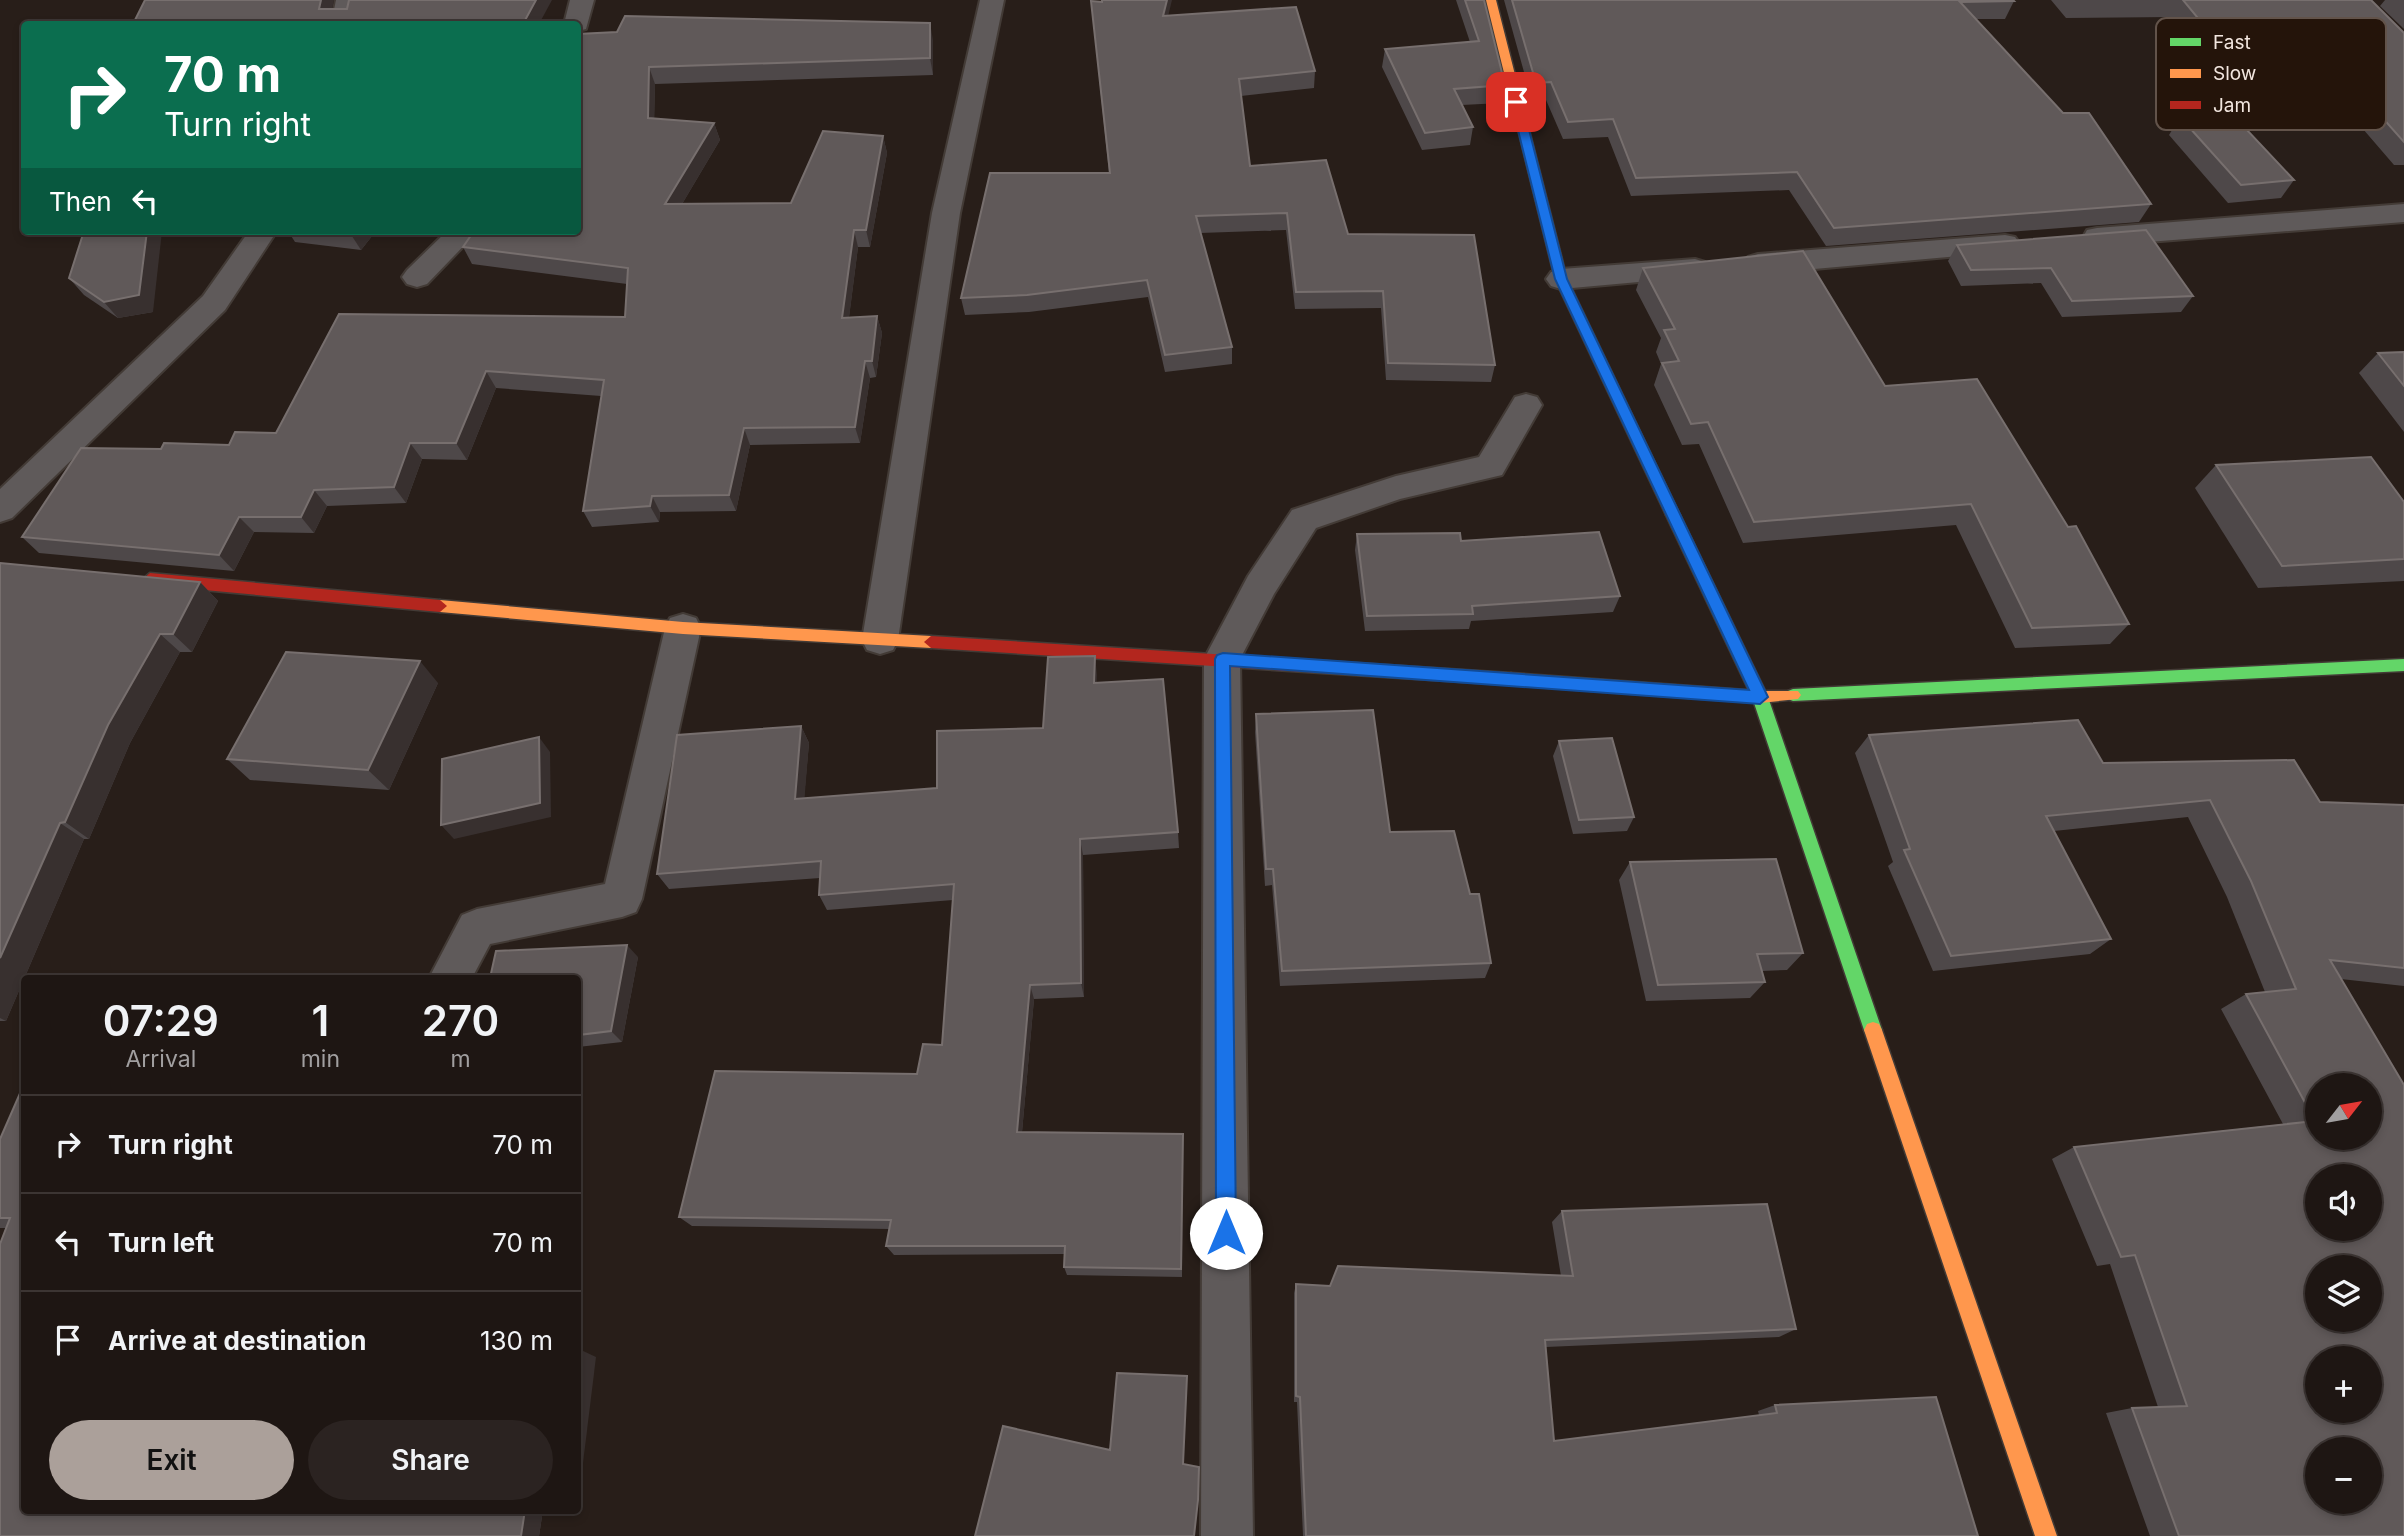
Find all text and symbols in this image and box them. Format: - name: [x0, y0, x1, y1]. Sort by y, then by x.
- legend: [2156, 18, 2386, 130]
- text: Fast: [2213, 31, 2251, 54]
- text: 70 m: [164, 45, 281, 104]
- icon: right: [49, 49, 140, 140]
- text: Slow: [2213, 62, 2256, 85]
- pin: [1486, 72, 1546, 132]
- icon: arrive: [1497, 83, 1535, 121]
- text: Jam: [2213, 94, 2251, 117]
- text: Turn right: [164, 105, 311, 144]
- icon: left: [126, 182, 164, 220]
- text: Then: [49, 186, 112, 217]
- text: 07:29: [103, 995, 219, 1046]
- text: 1: [311, 995, 329, 1046]
- text: 270: [422, 995, 499, 1046]
- text: Arrival: [125, 1045, 196, 1073]
- text: min: [301, 1045, 340, 1073]
- text: m: [450, 1045, 471, 1073]
- north arrow: [2305, 1073, 2382, 1150]
- map controls: [2305, 1073, 2382, 1514]
- icon: right: [49, 1125, 87, 1163]
- text: Turn right: [108, 1129, 233, 1160]
- text: 70 m: [492, 1129, 553, 1160]
- button: sound: [2305, 1164, 2382, 1241]
- position arrow: [1189, 1196, 1263, 1270]
- icon: left: [49, 1223, 87, 1261]
- text: Turn left: [108, 1227, 214, 1258]
- text: 70 m: [492, 1227, 553, 1258]
- button: layers: [2305, 1255, 2382, 1332]
- icon: arrive: [49, 1321, 87, 1359]
- text: Arrive at destination: [108, 1325, 367, 1356]
- text: 130 m: [480, 1325, 553, 1356]
- button: +: [2305, 1346, 2382, 1423]
- button: Exit: [49, 1420, 294, 1500]
- button: Share: [308, 1420, 553, 1500]
- button: −: [2305, 1437, 2382, 1514]

